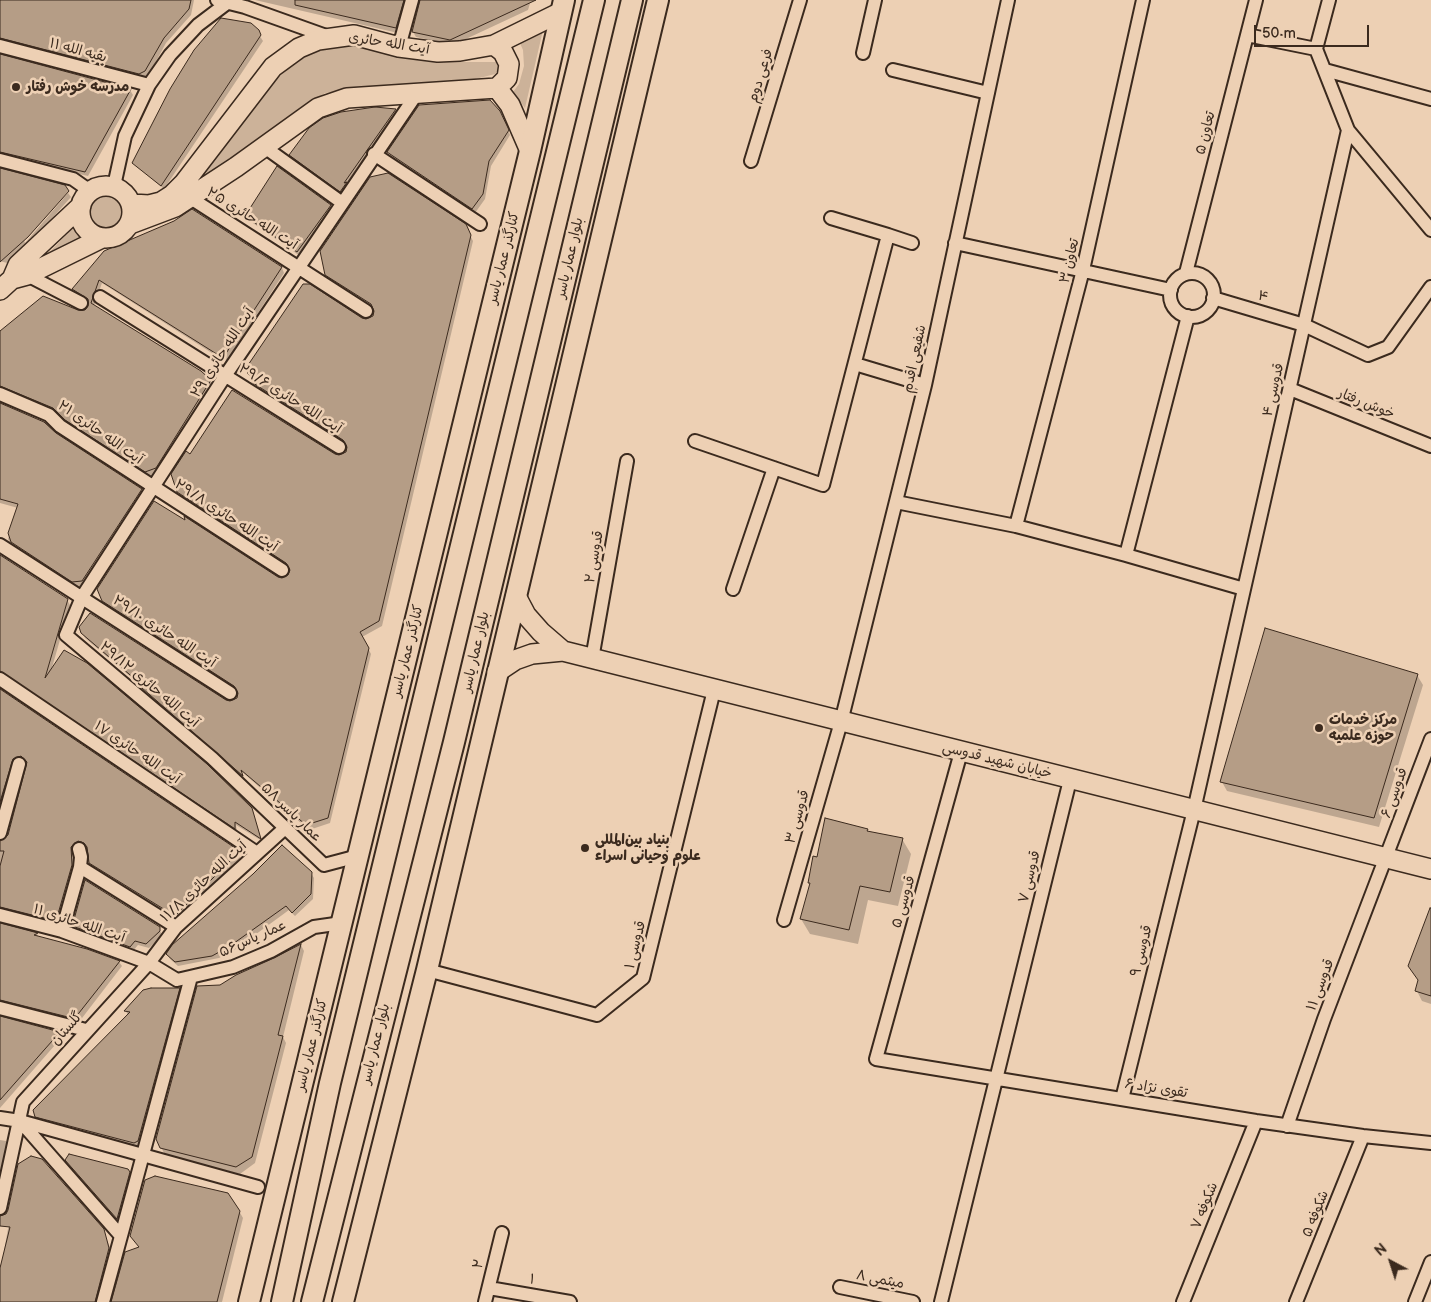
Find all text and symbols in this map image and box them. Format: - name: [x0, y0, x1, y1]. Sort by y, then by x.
- scale bar: [1256, 15, 1371, 47]
- text: 50 m: [1262, 24, 1296, 43]
- street label: آیت الله حائری: [347, 29, 431, 59]
- street label: بقیه الله ۱۱: [47, 35, 109, 67]
- street label: فرعی دوم: [745, 47, 777, 105]
- place label: مدرسه خوش رفتار: [26, 79, 129, 95]
- marker: مدرسه خوش رفتار: [10, 81, 22, 93]
- street label: تعاون ۵: [1193, 110, 1219, 156]
- street label: آیت الله حائری ۲۵: [203, 184, 301, 254]
- street label: کنارگذر عمار یاسر: [484, 210, 524, 306]
- street label: بلوار عمار یاسر: [553, 216, 587, 300]
- street label: تعاون ۳: [1057, 237, 1083, 285]
- street label: ۴: [1256, 287, 1270, 307]
- street label: آیت الله حائری ۲۹: [188, 305, 258, 401]
- street label: شفیعی اقدم: [900, 323, 930, 395]
- street label: آیت الله حائری ۲۹/۶: [235, 360, 345, 438]
- street label: قدوسی ۴: [1260, 362, 1288, 418]
- street label: خوش رفتار: [1335, 385, 1397, 423]
- street label: آیت الله حائری ۲۱: [54, 397, 146, 469]
- street label: آیت الله حائری ۲۹/۸: [171, 476, 281, 556]
- street label: قدوسی ۲: [582, 529, 608, 585]
- street label: آیت الله حائری ۲۹/۱۰: [109, 592, 219, 672]
- street label: کنارگذر عمار یاسر: [388, 603, 428, 699]
- street label: بلوار عمار یاسر: [459, 610, 493, 694]
- street label: آیت الله حائری ۲۹/۱۲: [96, 639, 202, 731]
- place label: مرکز خدمات حوزه علمیه: [1329, 712, 1397, 744]
- street label: آیت الله حائری ۱۷: [91, 718, 183, 788]
- marker: مرکز خدمات حوزه علمیه: [1313, 722, 1325, 734]
- street label: خیابان شهید قدوسی: [940, 739, 1054, 783]
- street label: قدوسی ۶: [1378, 766, 1412, 820]
- street label: عمار یاسر ۵۸: [257, 780, 325, 846]
- street label: قدوسی ۳: [782, 788, 814, 846]
- place label: بنیاد بین‌المللی علوم وحیانی اسراء: [595, 832, 701, 864]
- street label: آیت الله حائری ۱۱/۸: [157, 838, 251, 926]
- marker: بنیاد بین‌المللی علوم وحیانی اسراء: [579, 842, 591, 854]
- street label: قدوسی ۷: [1015, 849, 1045, 905]
- street label: قدوسی ۵: [889, 874, 919, 930]
- street label: آیت الله حائری ۱۱: [31, 901, 127, 947]
- street label: عمار یاس۵۶: [217, 917, 289, 961]
- street label: قدوسی ۱: [622, 919, 650, 971]
- street label: قدوسی ۹: [1127, 923, 1157, 979]
- street label: قدوسی ۱۱: [1303, 957, 1339, 1013]
- street label: کنارگذر عمار یاسر: [292, 997, 332, 1093]
- street label: بلوار عمار یاسر: [358, 1002, 394, 1086]
- street label: گلستان: [48, 1009, 86, 1049]
- street label: تقوی نژاد ۶: [1123, 1076, 1189, 1102]
- street label: شکوفه ۷: [1188, 1180, 1222, 1232]
- street label: شکوفه ۵: [1299, 1188, 1333, 1240]
- north arrow: [1366, 1237, 1416, 1287]
- text: N: [1372, 1240, 1391, 1260]
- street label: ۲: [470, 1257, 488, 1271]
- street label: میثمی ۸: [855, 1267, 905, 1293]
- street label: ۱: [528, 1271, 536, 1289]

